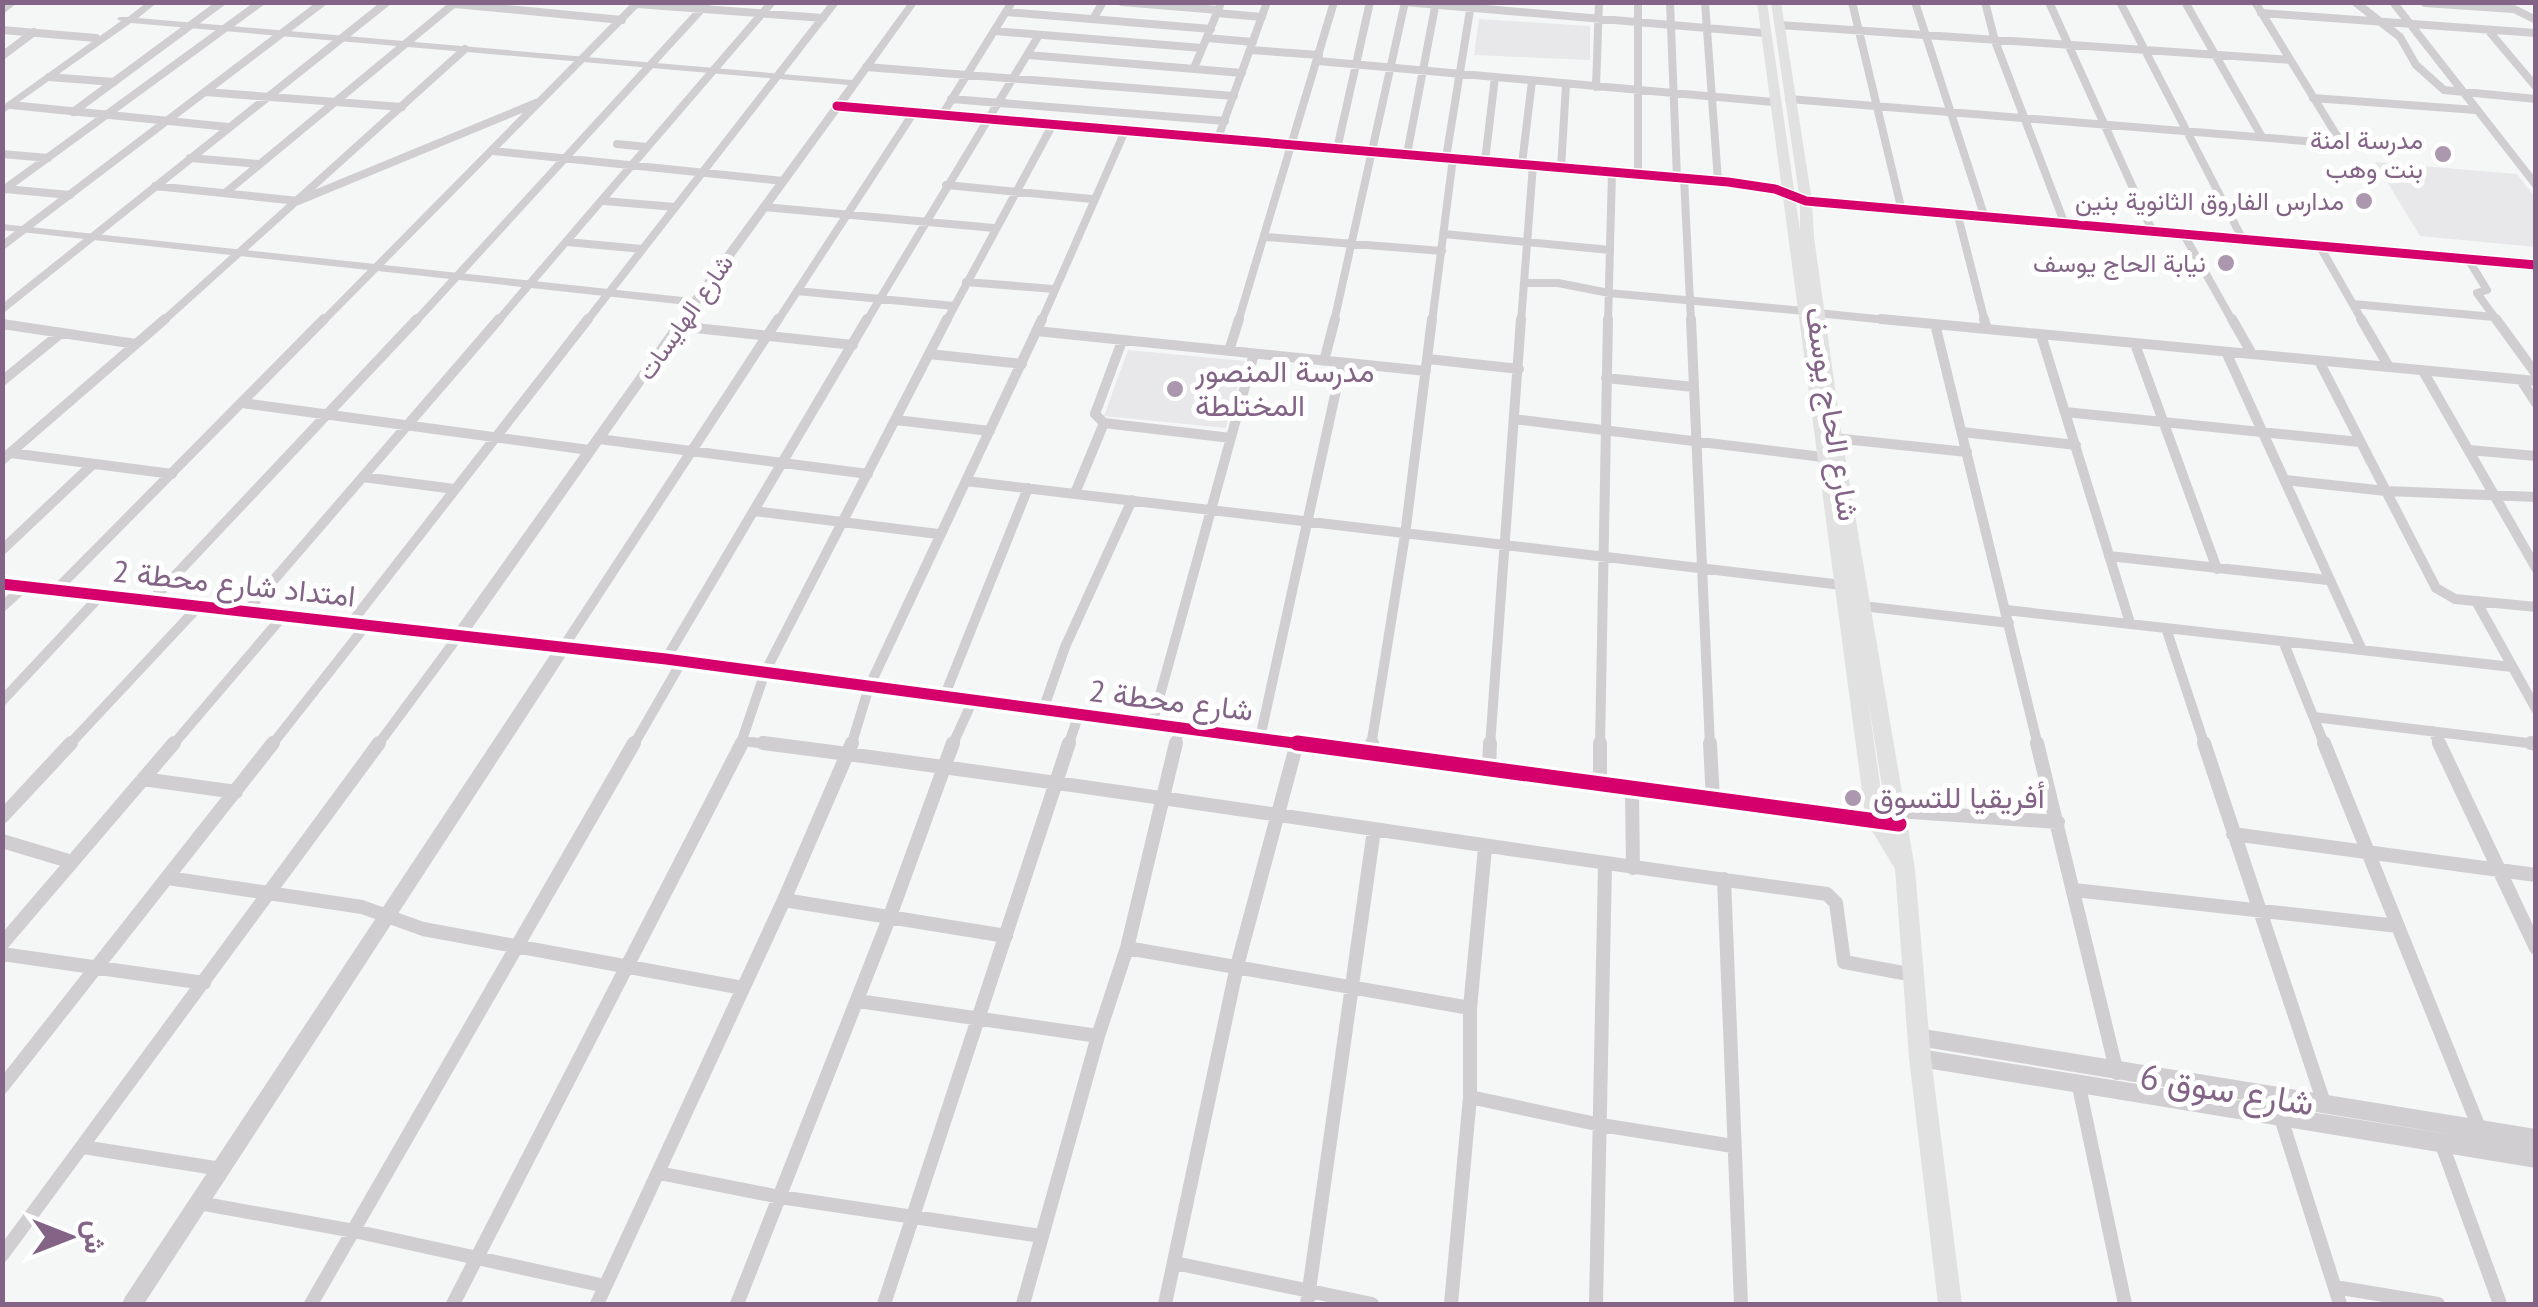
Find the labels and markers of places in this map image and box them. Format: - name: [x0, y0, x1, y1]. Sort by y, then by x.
- place label: مدرسة امنة بنت وهب: [2310, 124, 2423, 185]
- marker: مدرسة امنة بنت وهب: [2432, 143, 2454, 165]
- place label: مدارس الفاروق الثانوية بنين: [2075, 185, 2344, 217]
- marker: مدارس الفاروق الثانوية بنين: [2353, 190, 2375, 212]
- place label: نيابة الحاج يوسف: [2033, 247, 2206, 280]
- marker: نيابة الحاج يوسف: [2215, 252, 2237, 274]
- place label: مدرسة المنصور المختلطة: [1194, 351, 1374, 424]
- marker: مدرسة المنصور المختلطة: [1164, 378, 1186, 400]
- place label: أفريقيا للتسوق: [1873, 777, 2045, 816]
- marker: أفريقيا للتسوق: [1842, 787, 1864, 809]

